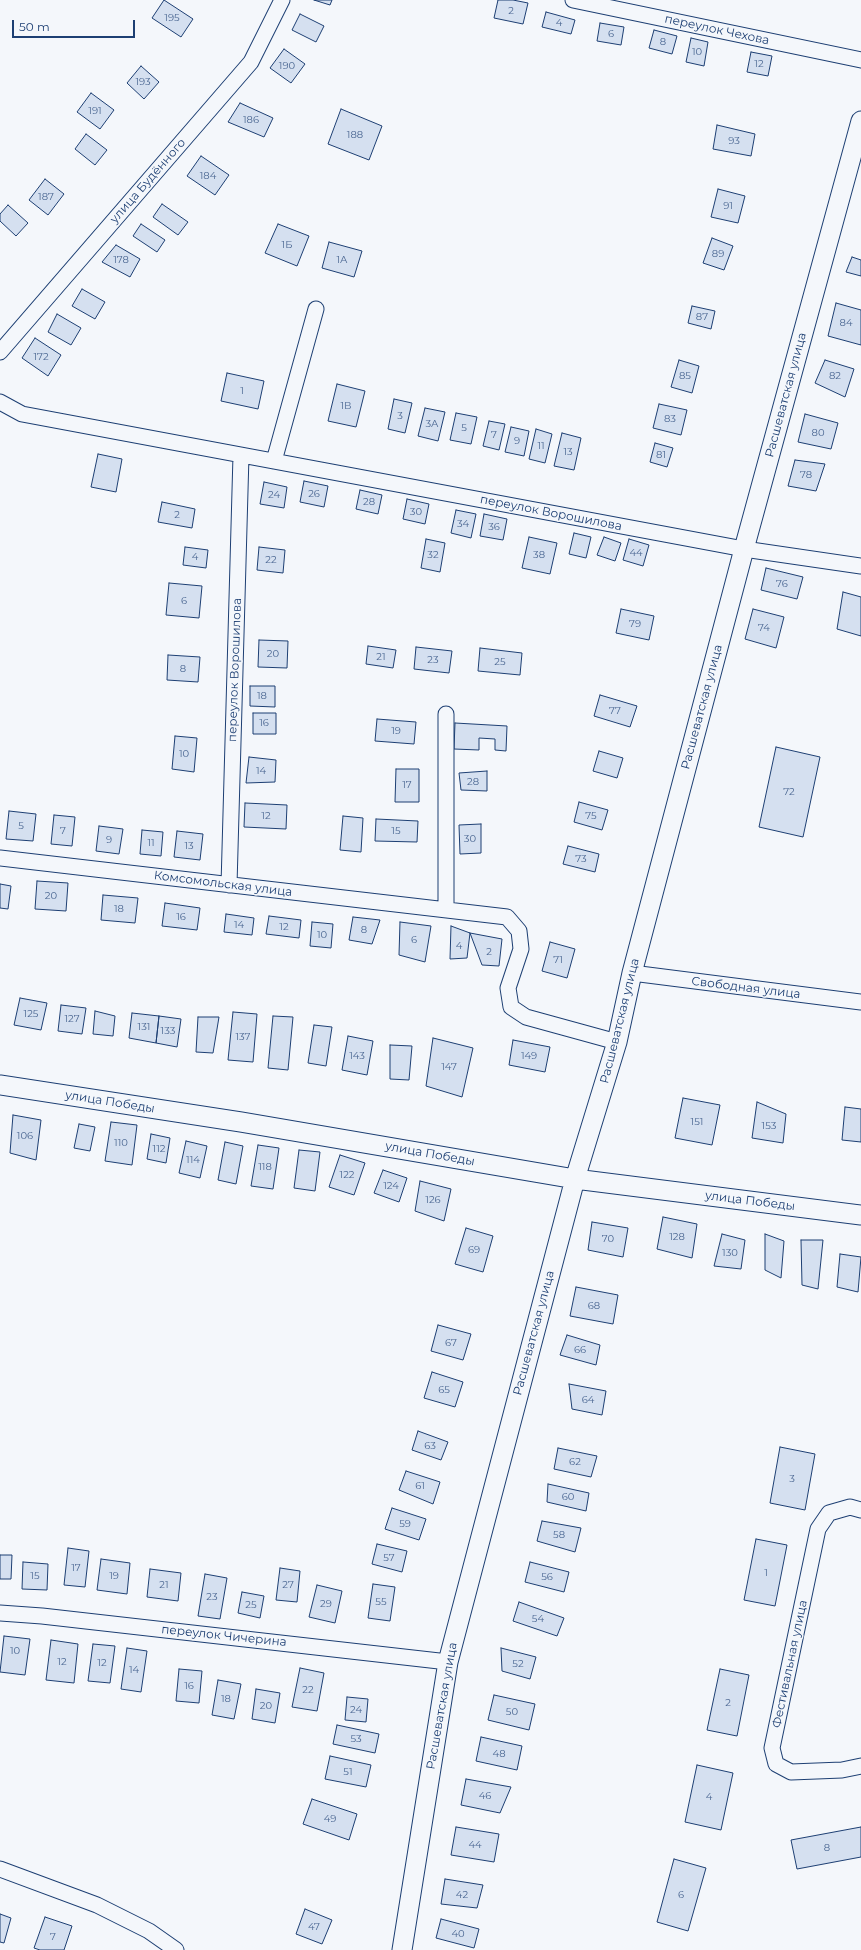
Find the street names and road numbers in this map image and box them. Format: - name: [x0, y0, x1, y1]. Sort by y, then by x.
- street label: переулок Чехова: [663, 12, 771, 48]
- street label: улица Будённого: [107, 136, 189, 226]
- street label: Расшеватская улица: [762, 331, 810, 459]
- street label: переулок Ворошилова: [479, 492, 623, 534]
- street label: переулок Ворошилова: [225, 598, 245, 742]
- street label: Расшеватская улица: [678, 643, 726, 771]
- street label: Комсомольская улица: [153, 868, 293, 900]
- street label: Расшеватская улица: [597, 957, 643, 1085]
- street label: Свободная улица: [691, 974, 801, 1002]
- street label: улица Победы: [64, 1088, 156, 1116]
- street label: улица Победы: [384, 1139, 476, 1169]
- street label: улица Победы: [704, 1188, 796, 1214]
- street label: Расшеватская улица: [510, 1269, 558, 1397]
- street label: Фестивальная улица: [769, 1599, 811, 1729]
- street label: переулок Чичерина: [161, 1622, 287, 1650]
- street label: Расшеватская улица: [424, 1641, 460, 1771]

